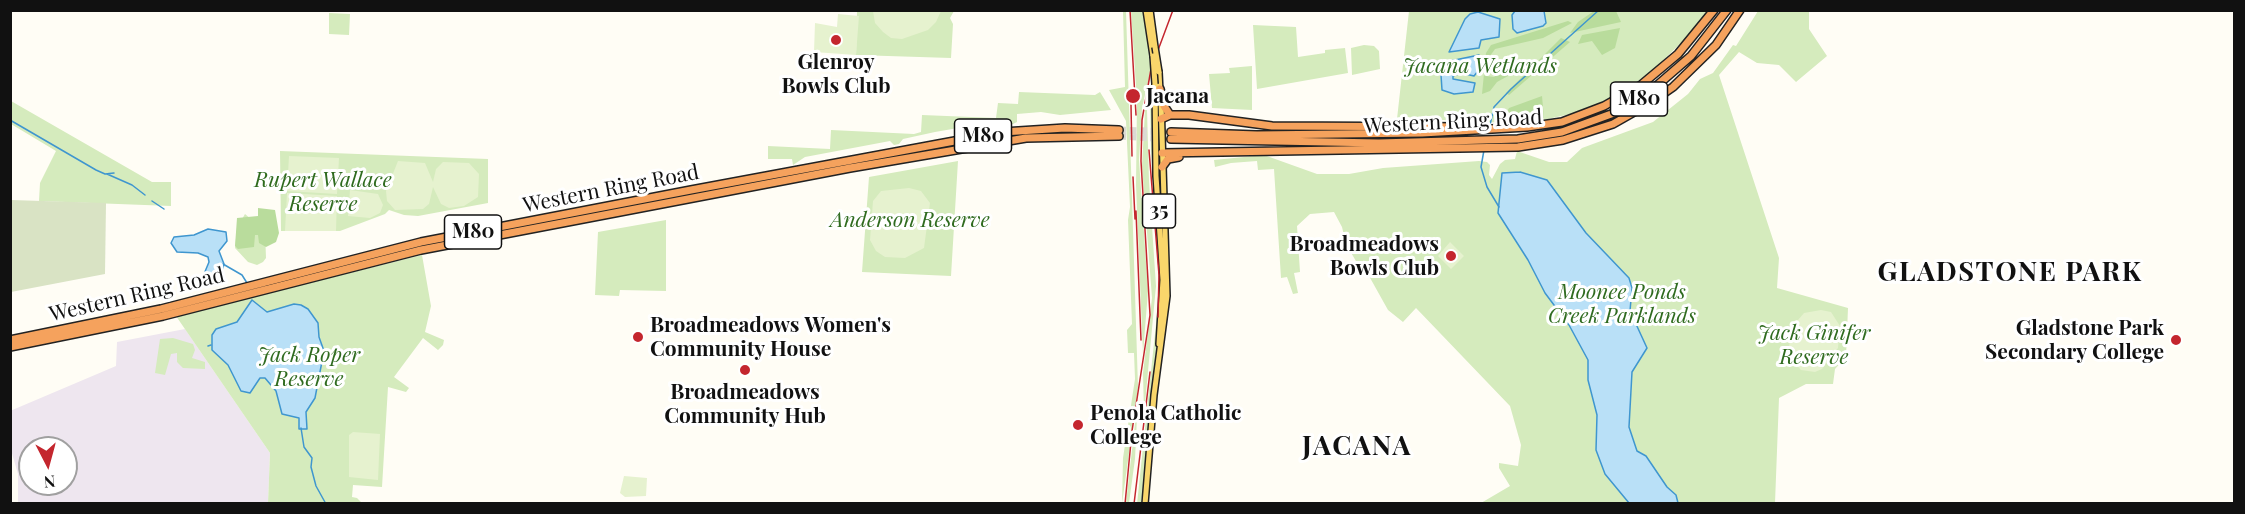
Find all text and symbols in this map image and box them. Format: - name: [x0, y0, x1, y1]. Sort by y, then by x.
- marker: Glenroy Bowls Club: [829, 33, 843, 47]
- place label: Glenroy Bowls Club: [781, 49, 891, 99]
- park label: Jacana Wetlands: [1403, 53, 1557, 79]
- road number: M80: [1610, 82, 1668, 116]
- place label: Jacana: [1146, 83, 1209, 109]
- marker: Jacana: [1124, 87, 1142, 105]
- street label: Western Ring Road: [1363, 105, 1543, 139]
- road number: M80: [954, 119, 1012, 153]
- street label: Western Ring Road: [521, 160, 701, 218]
- park label: Rupert Wallace Reserve: [254, 167, 392, 217]
- road number: 35: [1142, 194, 1176, 228]
- park label: Anderson Reserve: [830, 207, 990, 233]
- road number: M80: [444, 215, 502, 249]
- place label: Broadmeadows Bowls Club: [1290, 231, 1439, 281]
- marker: Broadmeadows Bowls Club: [1444, 249, 1458, 263]
- district label: GLADSTONE PARK: [1878, 257, 2142, 289]
- street label: Western Ring Road: [47, 263, 227, 327]
- park label: Moonee Ponds Creek Parklands: [1548, 279, 1696, 329]
- place label: Broadmeadows Women's Community House: [650, 312, 891, 362]
- place label: Gladstone Park Secondary College: [1985, 315, 2164, 365]
- park label: Jack Ginifer Reserve: [1758, 320, 1870, 370]
- marker: Broadmeadows Women's Community House: [631, 330, 645, 344]
- marker: Gladstone Park Secondary College: [2169, 333, 2183, 347]
- park label: Jack Roper Reserve: [258, 342, 360, 392]
- marker: Broadmeadows Community Hub: [738, 363, 752, 377]
- place label: Broadmeadows Community Hub: [664, 379, 826, 429]
- place label: Penola Catholic College: [1090, 400, 1241, 450]
- marker: Penola Catholic College: [1071, 418, 1085, 432]
- district label: JACANA: [1302, 431, 1412, 463]
- north arrow: [18, 436, 78, 496]
- text: N: [43, 471, 57, 493]

